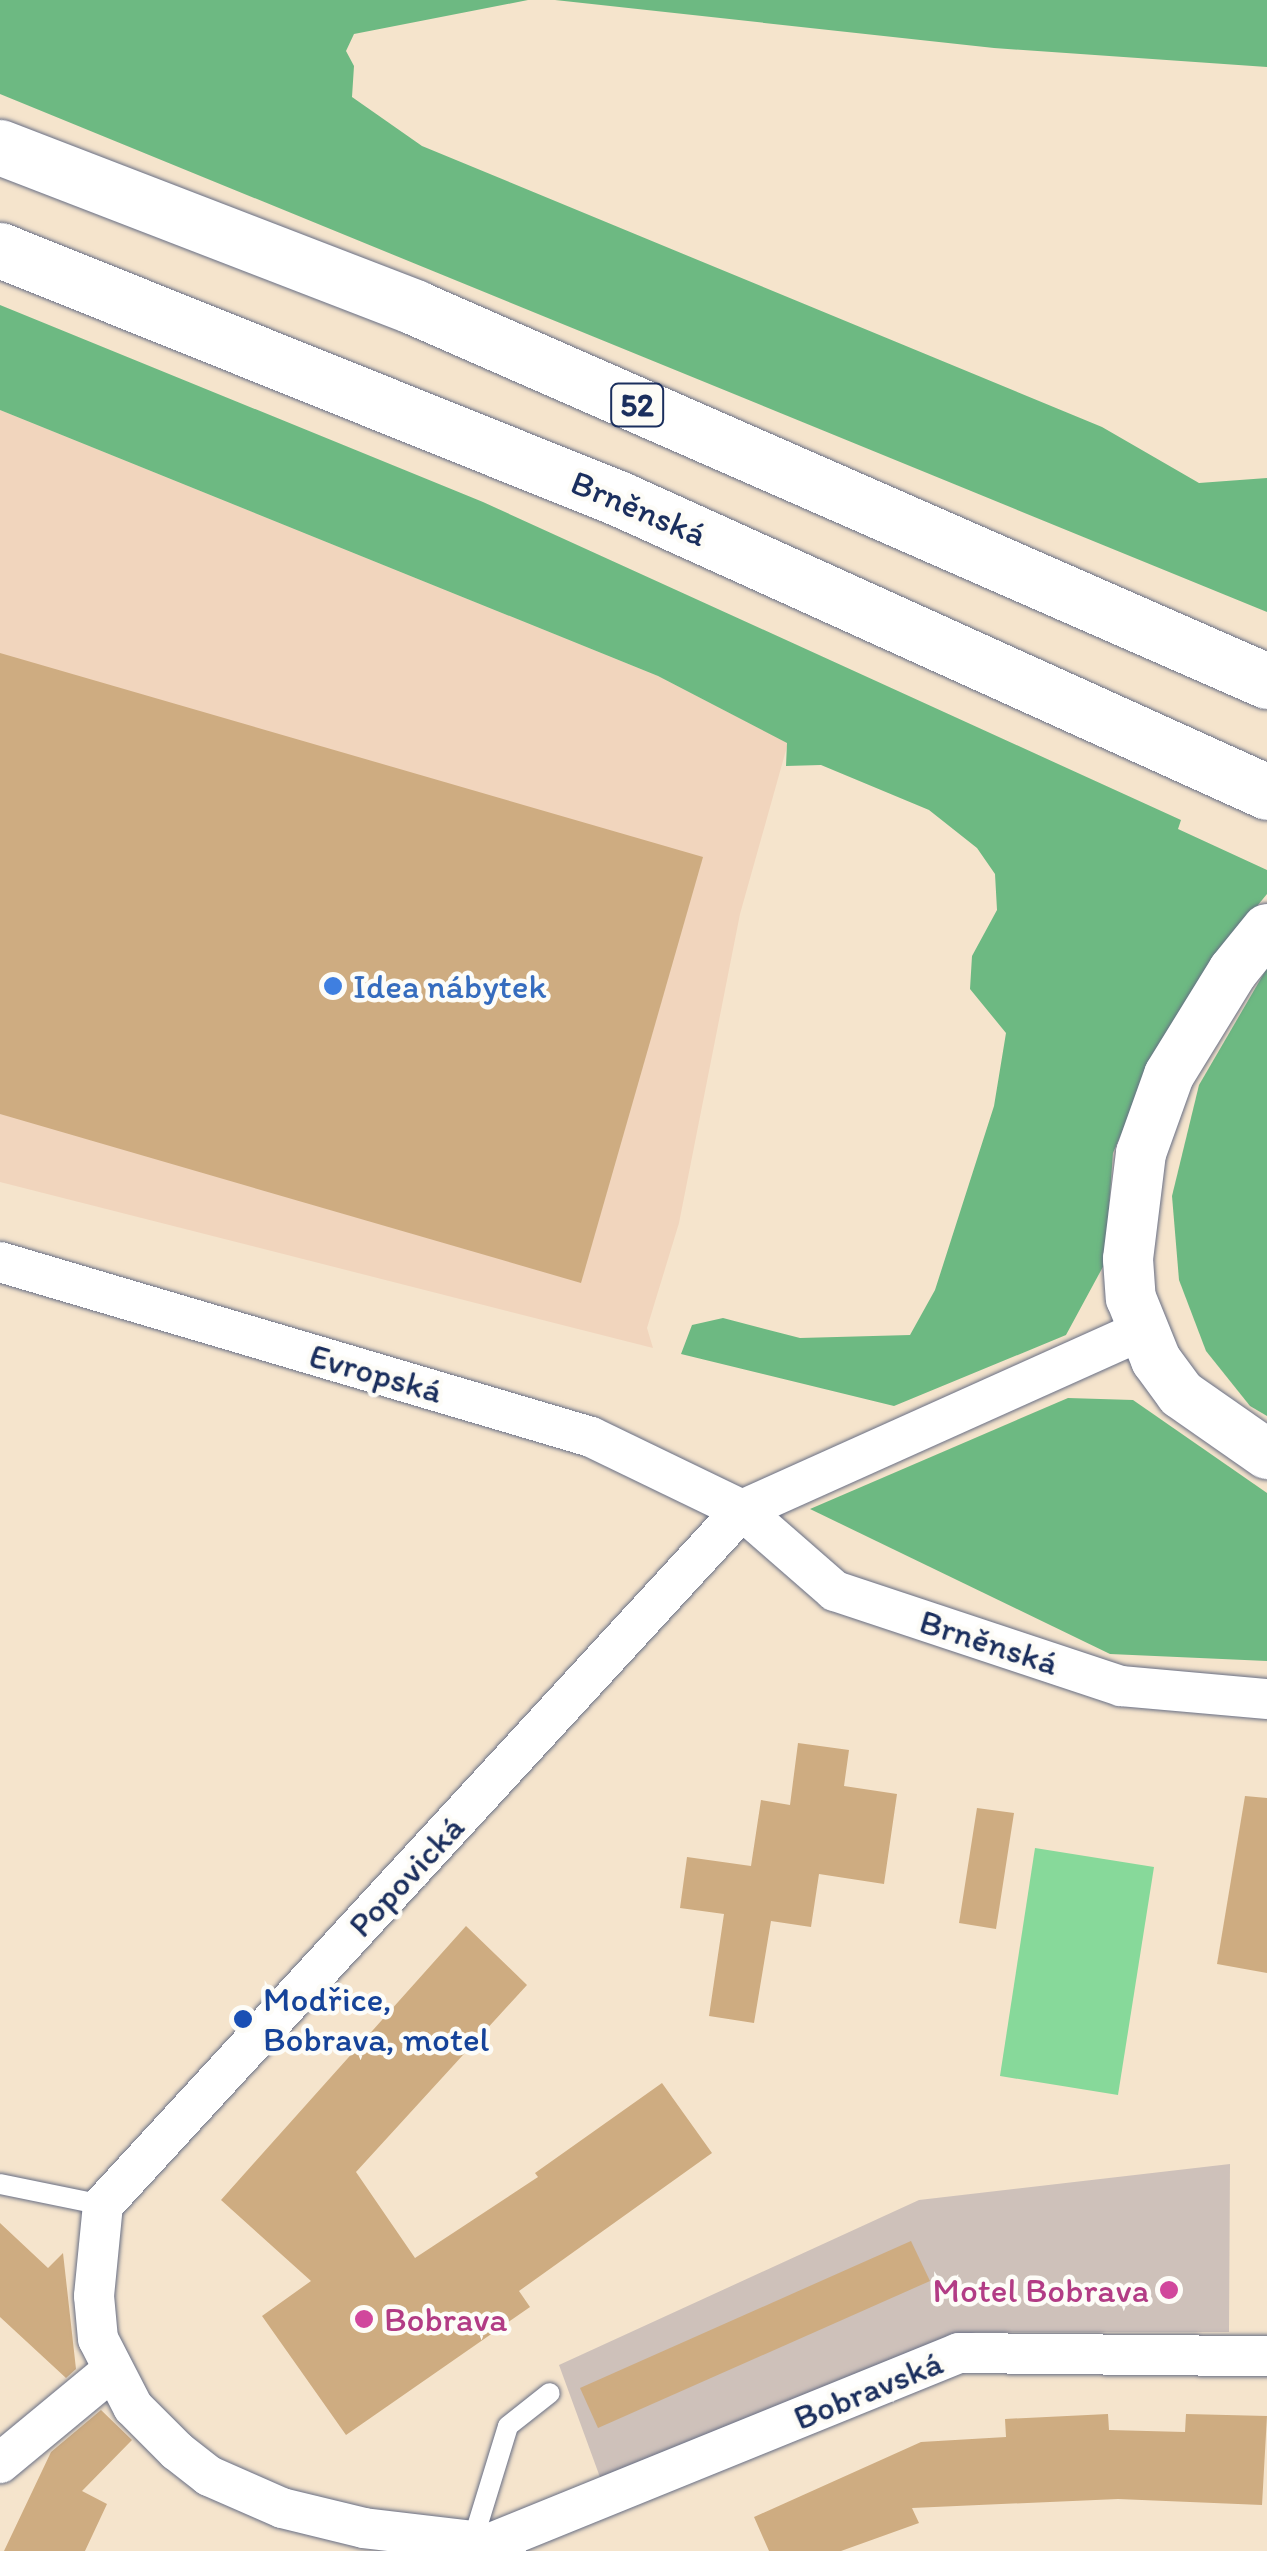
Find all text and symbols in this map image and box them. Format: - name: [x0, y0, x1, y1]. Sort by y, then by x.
- road number: 52: [610, 378, 664, 432]
- street label: Brněnská: [565, 461, 713, 555]
- place label: Idea nábytek: [353, 965, 547, 1007]
- marker: Idea nábytek: [322, 975, 344, 997]
- street label: Evropská: [305, 1334, 447, 1412]
- street label: Brněnská: [914, 1600, 1064, 1684]
- street label: Popovická: [339, 1806, 473, 1946]
- place label: Modřice, Bobrava, motel: [263, 1978, 489, 2060]
- marker: Modřice, Bobrava, motel: [232, 2008, 254, 2030]
- place label: Motel Bobrava: [933, 2269, 1149, 2311]
- marker: Motel Bobrava: [1158, 2279, 1180, 2301]
- place label: Bobrava: [384, 2298, 508, 2340]
- marker: Bobrava: [353, 2308, 375, 2330]
- street label: Bobravská: [787, 2341, 949, 2439]

